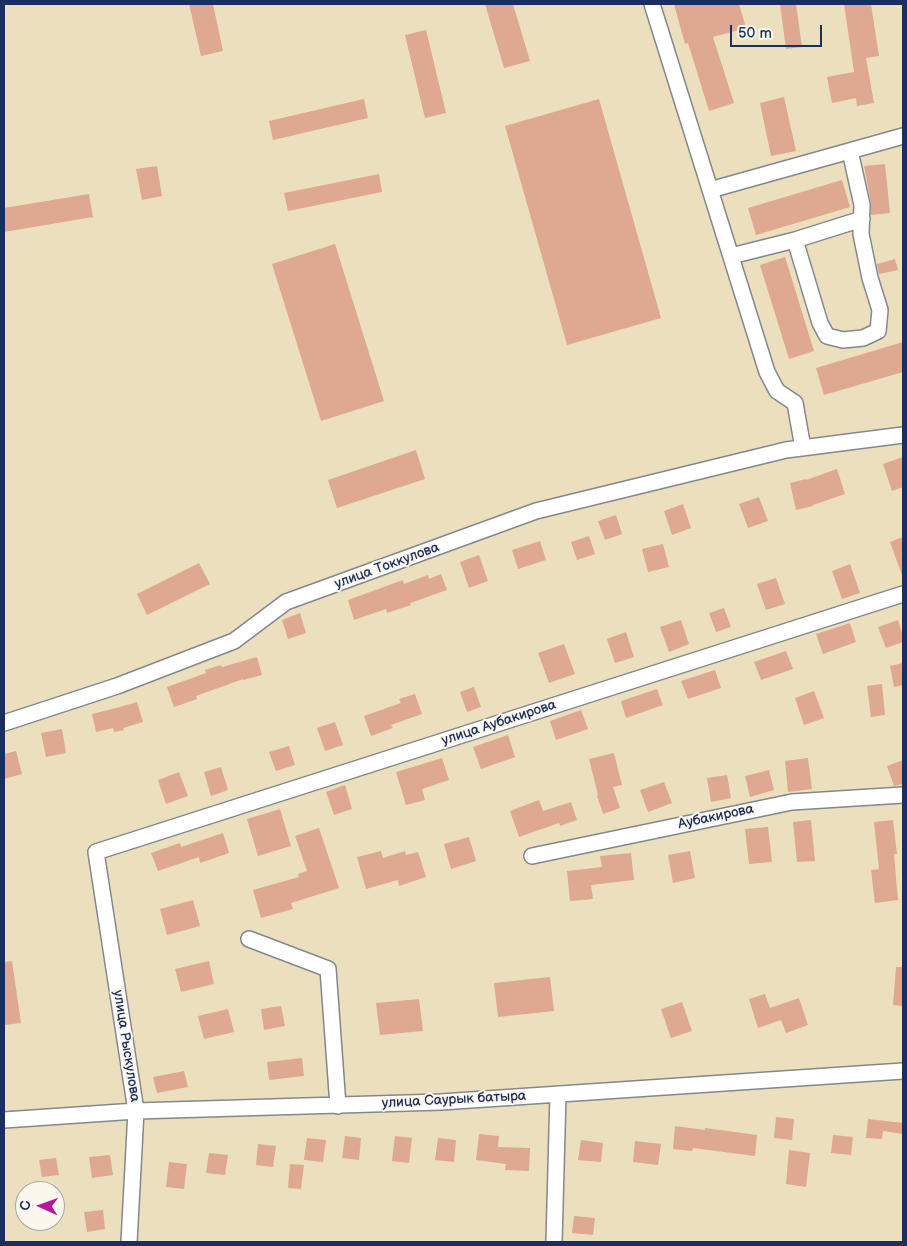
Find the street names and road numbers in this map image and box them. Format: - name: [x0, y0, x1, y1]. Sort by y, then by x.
- street label: улица Токкулова: [332, 539, 442, 593]
- street label: улица Аубакирова: [440, 697, 558, 749]
- street label: Аубакирова: [677, 801, 755, 833]
- street label: улица Рыскулова: [109, 989, 143, 1103]
- street label: улица Саурык батыра: [381, 1088, 527, 1112]

